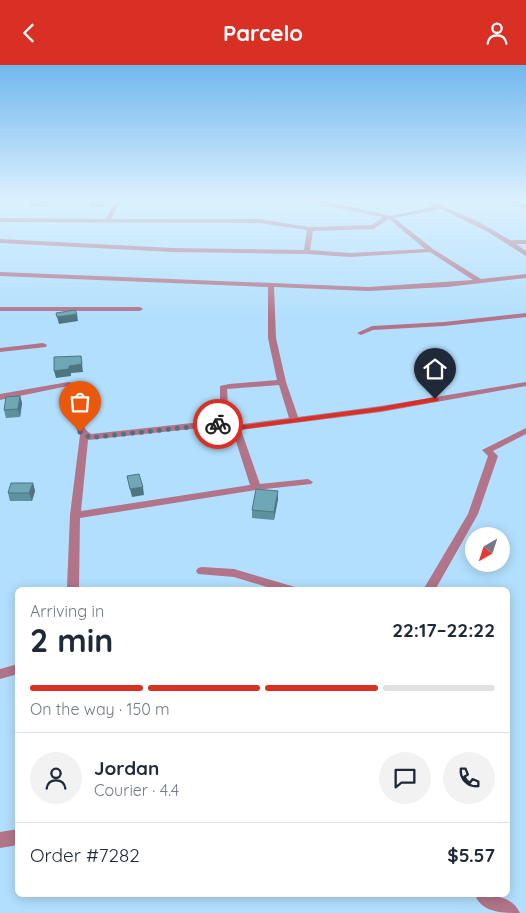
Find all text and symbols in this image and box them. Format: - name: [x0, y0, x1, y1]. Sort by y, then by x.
- icon: back: [15, 19, 43, 47]
- text: Parcelo: [223, 19, 303, 47]
- icon: person: [483, 19, 511, 47]
- pin: [414, 348, 456, 399]
- icon: home: [421, 355, 449, 383]
- pin: [59, 381, 101, 432]
- icon: bag: [66, 388, 94, 416]
- courier: [193, 399, 243, 449]
- icon: bike: [204, 410, 232, 438]
- north arrow: [465, 527, 510, 573]
- map controls: [465, 527, 510, 572]
- text: Arriving in: [30, 601, 104, 621]
- text: 22:17–22:22: [392, 618, 495, 642]
- text: 2 min: [30, 620, 113, 660]
- text: On the way · 150 m: [30, 699, 170, 719]
- button: person: [30, 752, 82, 804]
- button: chat: [379, 752, 431, 804]
- button: phone: [443, 752, 495, 804]
- text: Jordan: [94, 756, 159, 780]
- text: Courier · 4.4: [94, 780, 179, 800]
- text: Order #7282: [30, 843, 140, 867]
- text: $5.57: [447, 843, 495, 867]

